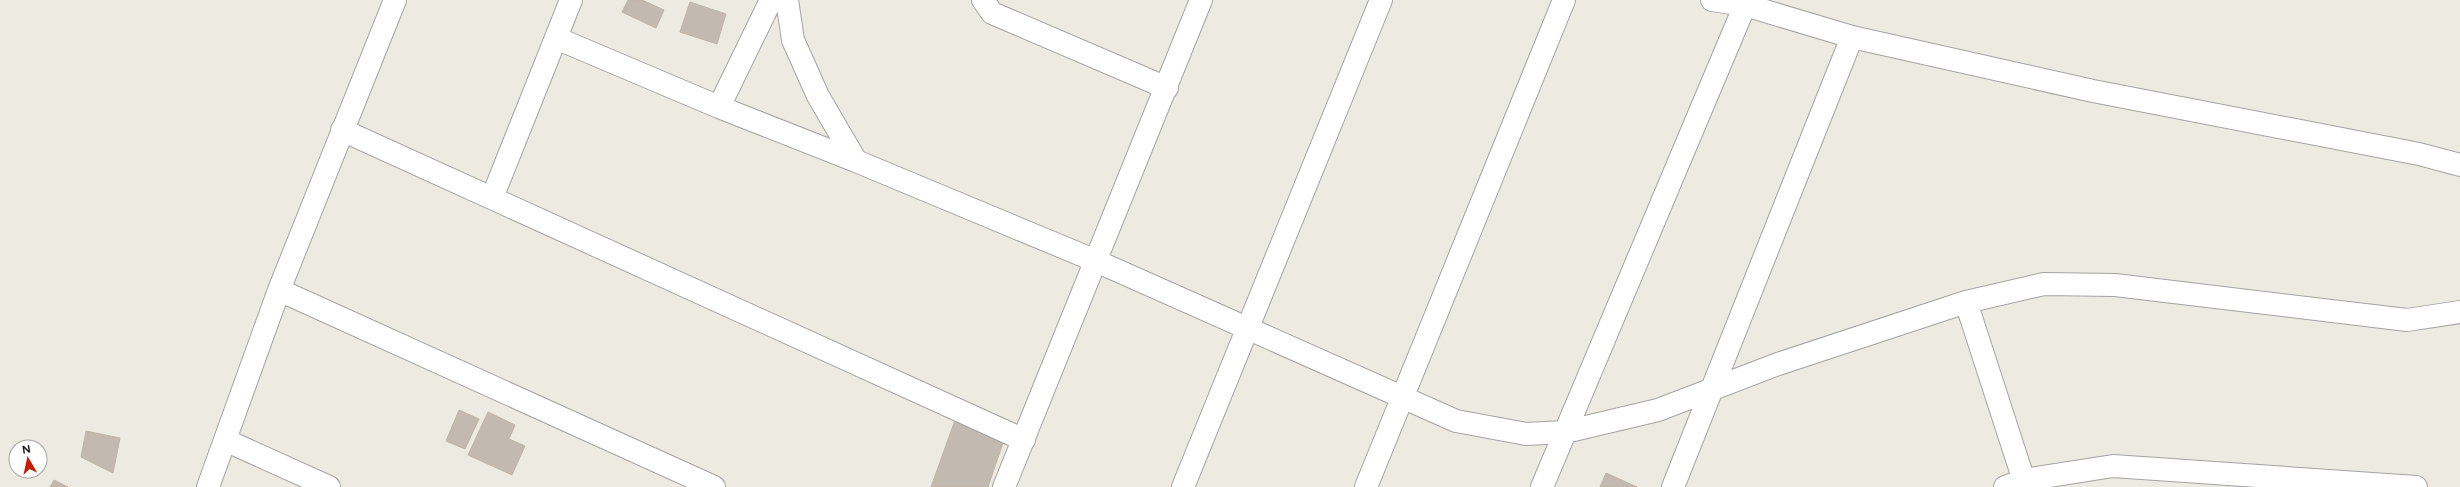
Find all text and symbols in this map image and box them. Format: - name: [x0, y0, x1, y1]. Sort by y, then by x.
- north arrow: [8, 439, 48, 479]
- text: N: [21, 443, 32, 457]

